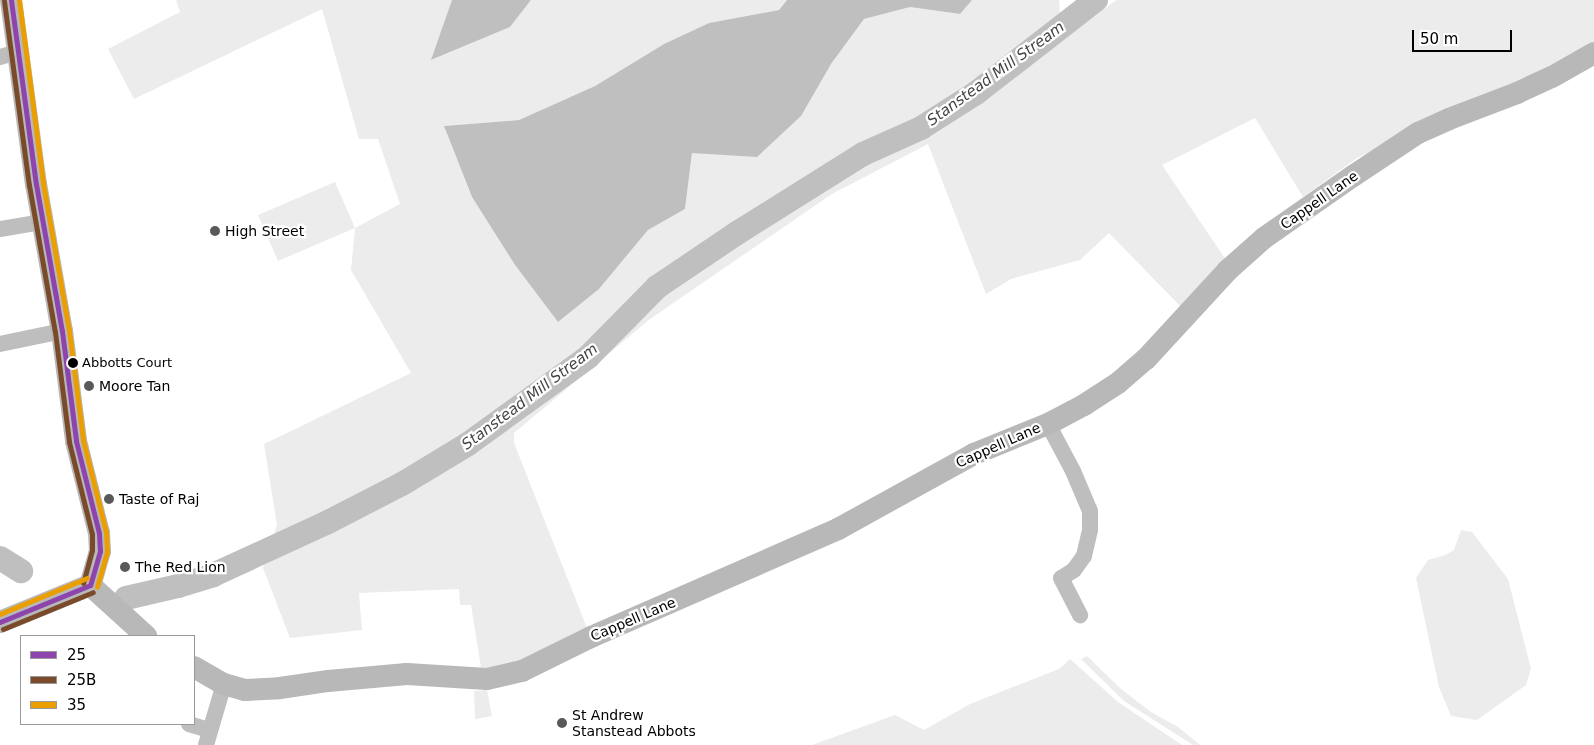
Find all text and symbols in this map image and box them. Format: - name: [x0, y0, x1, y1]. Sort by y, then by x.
- water label: Stanstead Mill Stream: [924, 18, 1068, 130]
- scale bar: [1414, 20, 1514, 52]
- text: 50 m: [1420, 30, 1458, 48]
- street label: Cappell Lane: [1277, 167, 1361, 233]
- place label: High Street: [225, 223, 304, 239]
- marker: High Street: [209, 225, 221, 237]
- water label: Stanstead Mill Stream: [459, 340, 601, 454]
- place label: Abbotts Court: [82, 355, 172, 371]
- marker: Abbotts Court: [68, 358, 78, 368]
- place label: Moore Tan: [99, 378, 170, 394]
- marker: Moore Tan: [83, 380, 95, 392]
- street label: Cappell Lane: [953, 419, 1043, 471]
- place label: Taste of Raj: [119, 491, 199, 507]
- marker: Taste of Raj: [103, 493, 115, 505]
- place label: The Red Lion: [135, 559, 226, 575]
- marker: The Red Lion: [119, 561, 131, 573]
- street label: Cappell Lane: [588, 594, 678, 644]
- legend: [20, 635, 195, 725]
- text: 25: [67, 646, 86, 664]
- text: 25B: [67, 671, 96, 689]
- text: 35: [67, 696, 86, 714]
- place label: St Andrew Stanstead Abbots: [572, 707, 696, 740]
- marker: St Andrew Stanstead Abbots: [556, 717, 568, 729]

